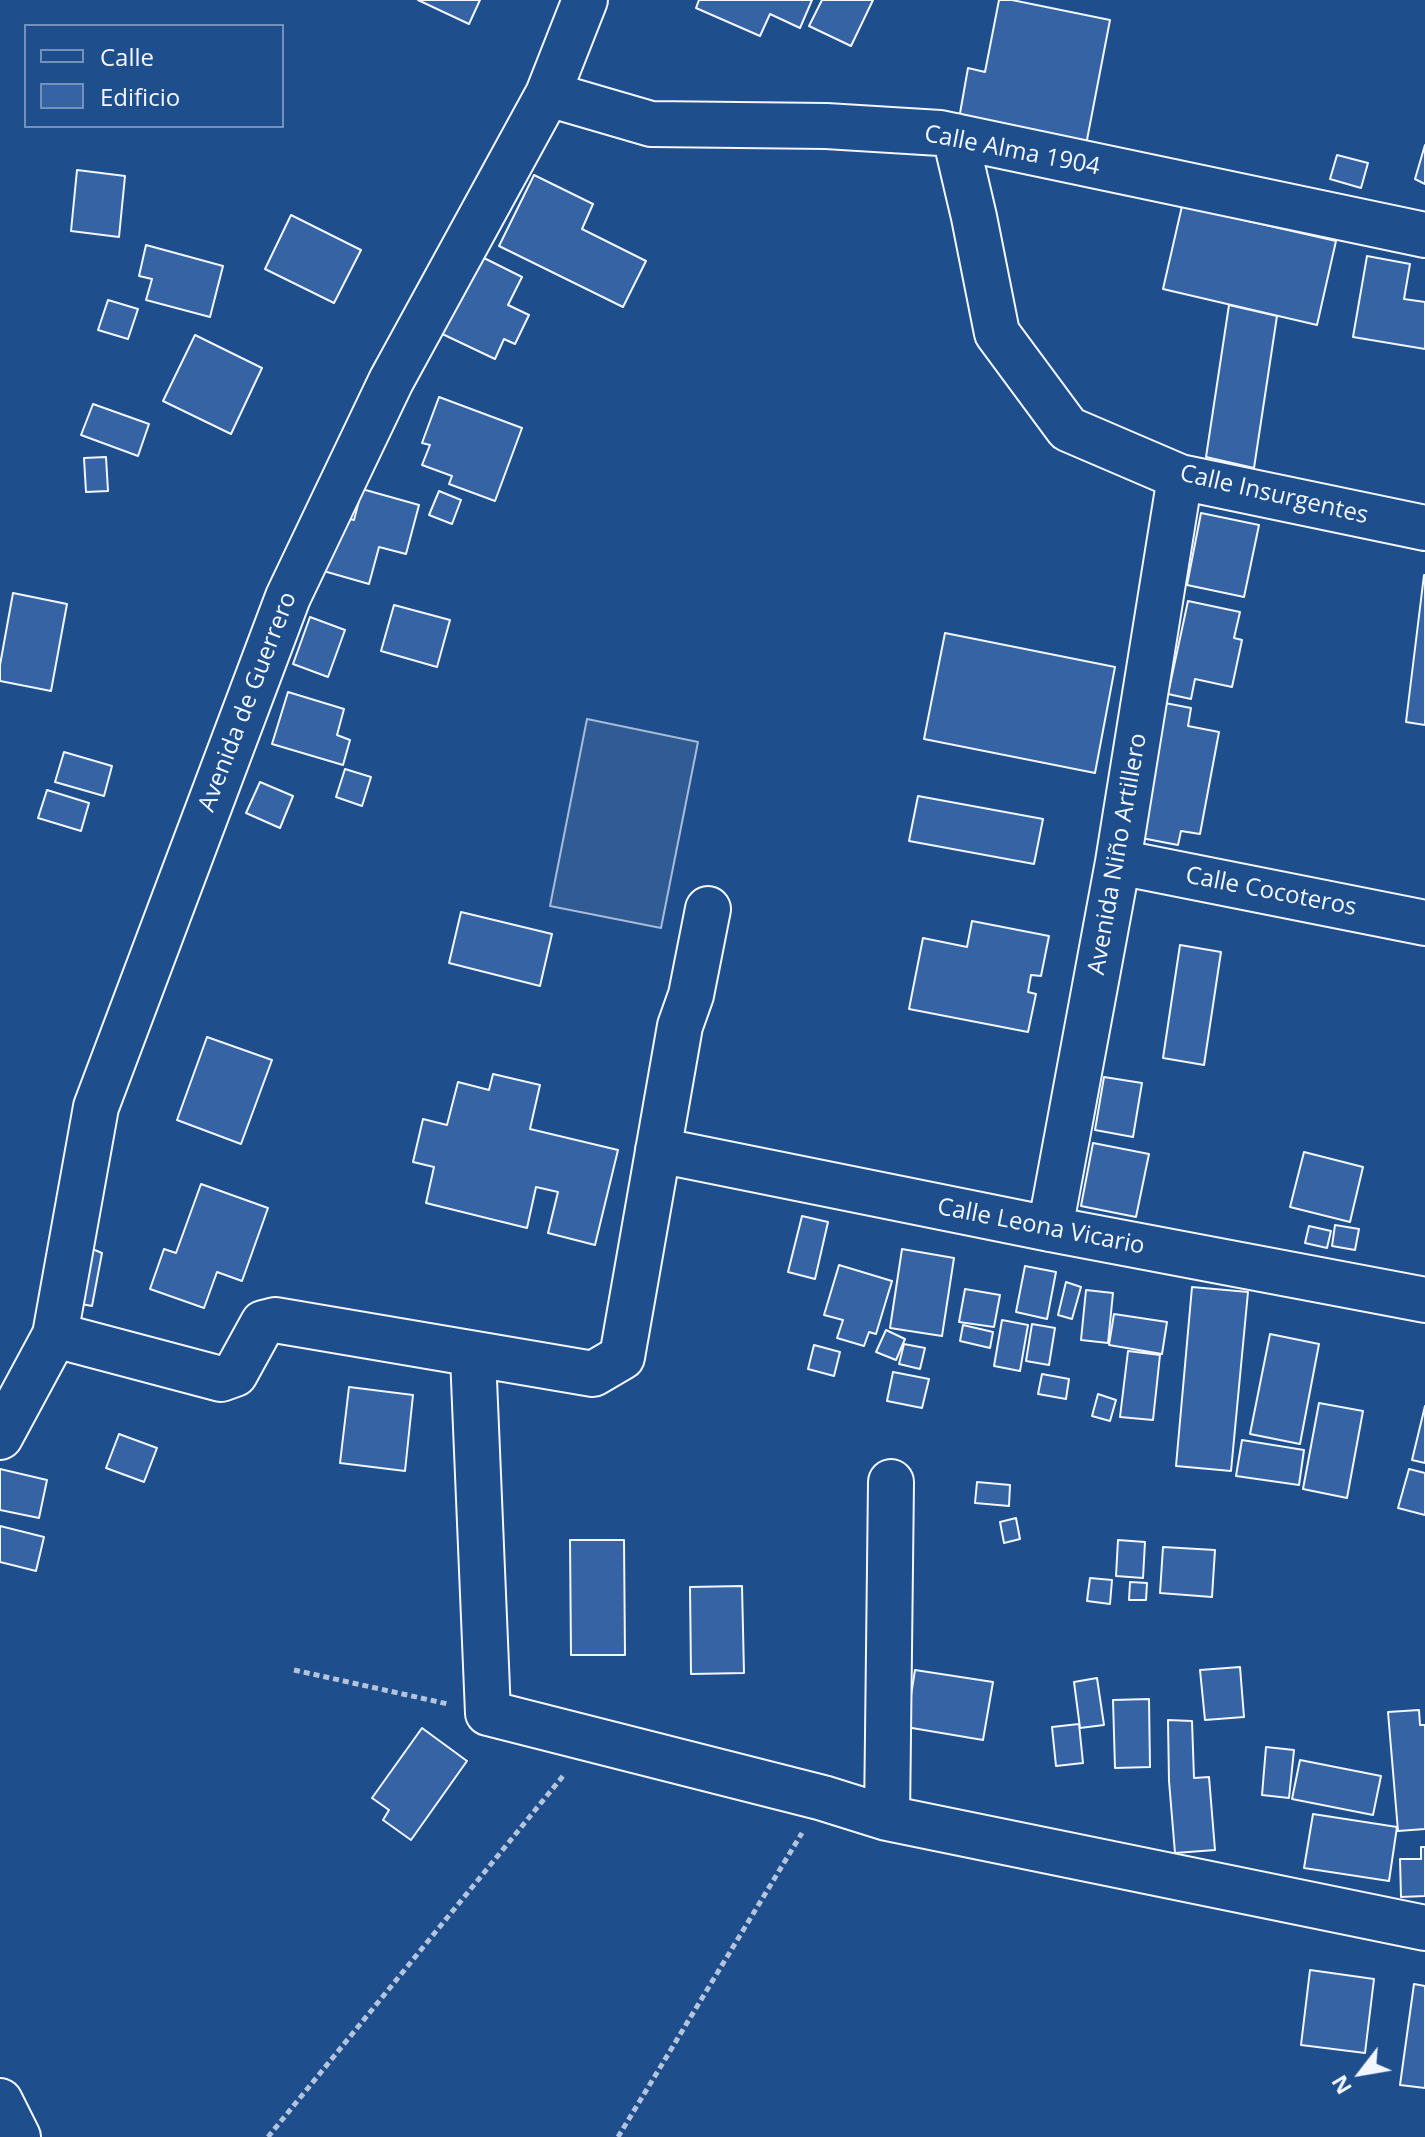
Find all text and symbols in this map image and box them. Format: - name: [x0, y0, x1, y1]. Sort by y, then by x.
- legend: [24, 24, 284, 128]
- text: Calle: [100, 40, 154, 73]
- text: Edificio: [100, 80, 180, 113]
- street label: Calle Alma 1904: [922, 120, 1102, 182]
- street label: Calle Insurgentes: [1177, 459, 1371, 531]
- street label: Avenida de Guerrero: [193, 588, 303, 816]
- street label: Avenida Niño Artillero: [1083, 731, 1153, 977]
- street label: Calle Cocoteros: [1183, 861, 1359, 923]
- street label: Calle Leona Vicario: [935, 1193, 1147, 1261]
- north arrow: [1321, 2033, 1401, 2113]
- text: N: [1323, 2070, 1358, 2101]

